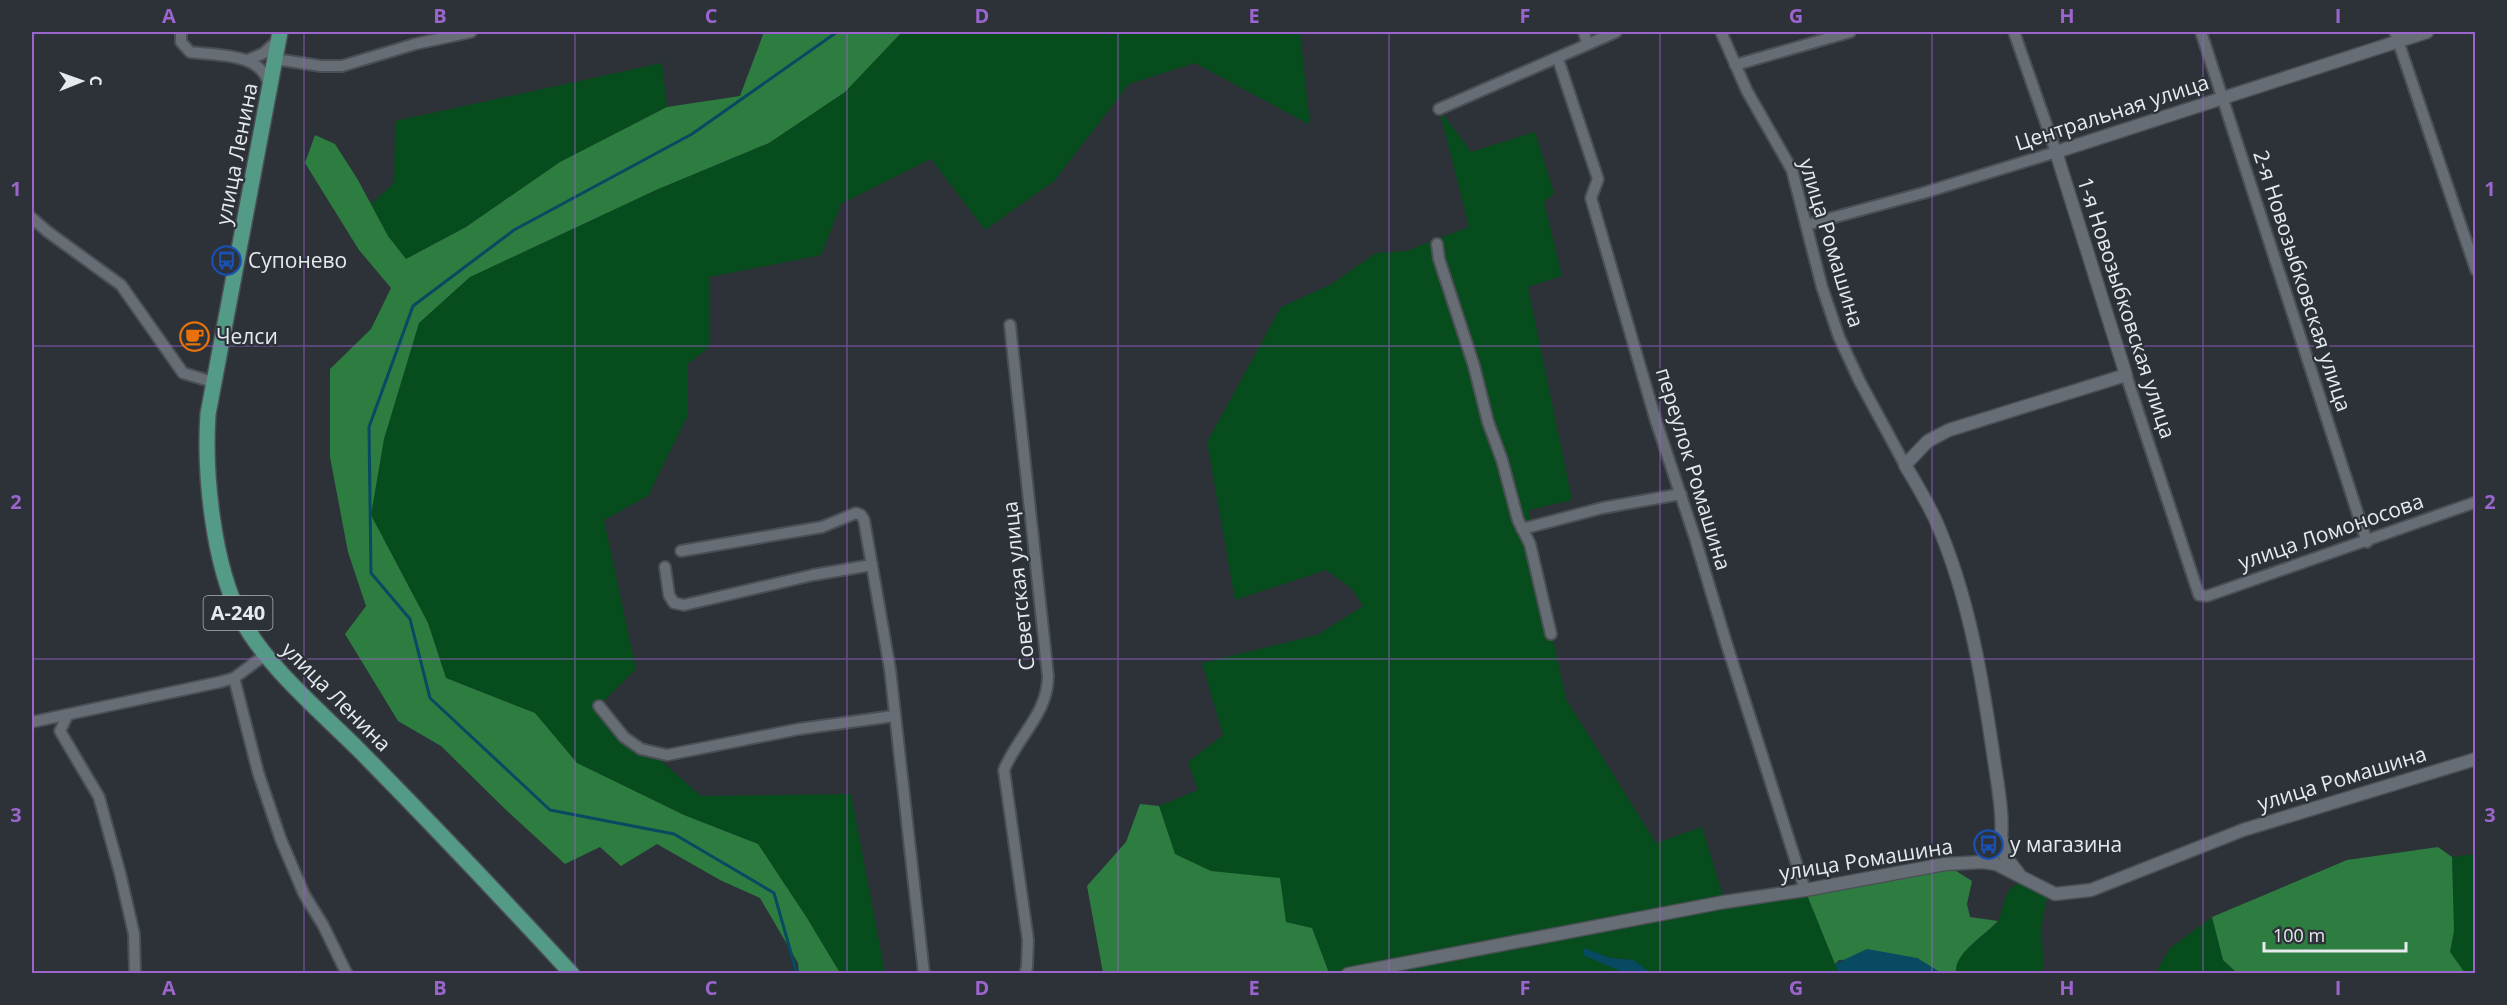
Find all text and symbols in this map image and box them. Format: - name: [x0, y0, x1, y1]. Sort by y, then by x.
- text: A: [162, 2, 176, 29]
- text: B: [433, 2, 447, 29]
- text: C: [705, 2, 718, 29]
- text: D: [975, 2, 989, 29]
- text: E: [1248, 2, 1260, 29]
- text: F: [1520, 2, 1530, 29]
- text: G: [1789, 2, 1803, 29]
- text: H: [2059, 2, 2075, 29]
- text: I: [2335, 2, 2341, 29]
- north arrow: [51, 51, 111, 111]
- street label: Центральная улица: [2011, 68, 2212, 157]
- text: С: [85, 75, 107, 86]
- street label: улица Ленина: [209, 80, 264, 227]
- street label: 2-я Новозыбковская улица: [2247, 146, 2358, 415]
- street label: улица Ромашина: [1793, 155, 1871, 331]
- street label: 1-я Новозыбковская улица: [2071, 173, 2182, 442]
- text: 1: [10, 175, 22, 202]
- text: 1: [2484, 175, 2496, 202]
- bus stop icon: Супонево: [211, 245, 243, 277]
- place label: Супонево: [248, 246, 347, 274]
- cafe icon: Челси: [179, 321, 211, 353]
- place label: Челси: [216, 322, 278, 350]
- street label: переулок Ромашина: [1650, 364, 1738, 573]
- street label: улица Ломоносова: [2234, 486, 2427, 576]
- text: 2: [10, 488, 22, 515]
- text: 2: [2484, 488, 2496, 515]
- street label: Советская улица: [995, 500, 1041, 672]
- road number: А-240: [204, 596, 272, 630]
- street label: улица Ленина: [276, 635, 398, 757]
- street label: улица Ромашина: [2254, 739, 2430, 817]
- text: 3: [10, 801, 22, 828]
- text: 3: [2484, 801, 2496, 828]
- bus stop icon: у магазина: [1973, 829, 2005, 861]
- place label: у магазина: [2010, 830, 2122, 858]
- street label: улица Ромашина: [1777, 831, 1955, 887]
- scale bar: [2264, 915, 2406, 953]
- text: 100 m: [2273, 923, 2325, 947]
- text: A: [162, 974, 176, 1001]
- text: B: [433, 974, 447, 1001]
- text: C: [705, 974, 718, 1001]
- text: D: [975, 974, 989, 1001]
- text: E: [1248, 974, 1260, 1001]
- text: F: [1520, 974, 1530, 1001]
- text: G: [1789, 974, 1803, 1001]
- text: H: [2059, 974, 2075, 1001]
- text: I: [2335, 974, 2341, 1001]

